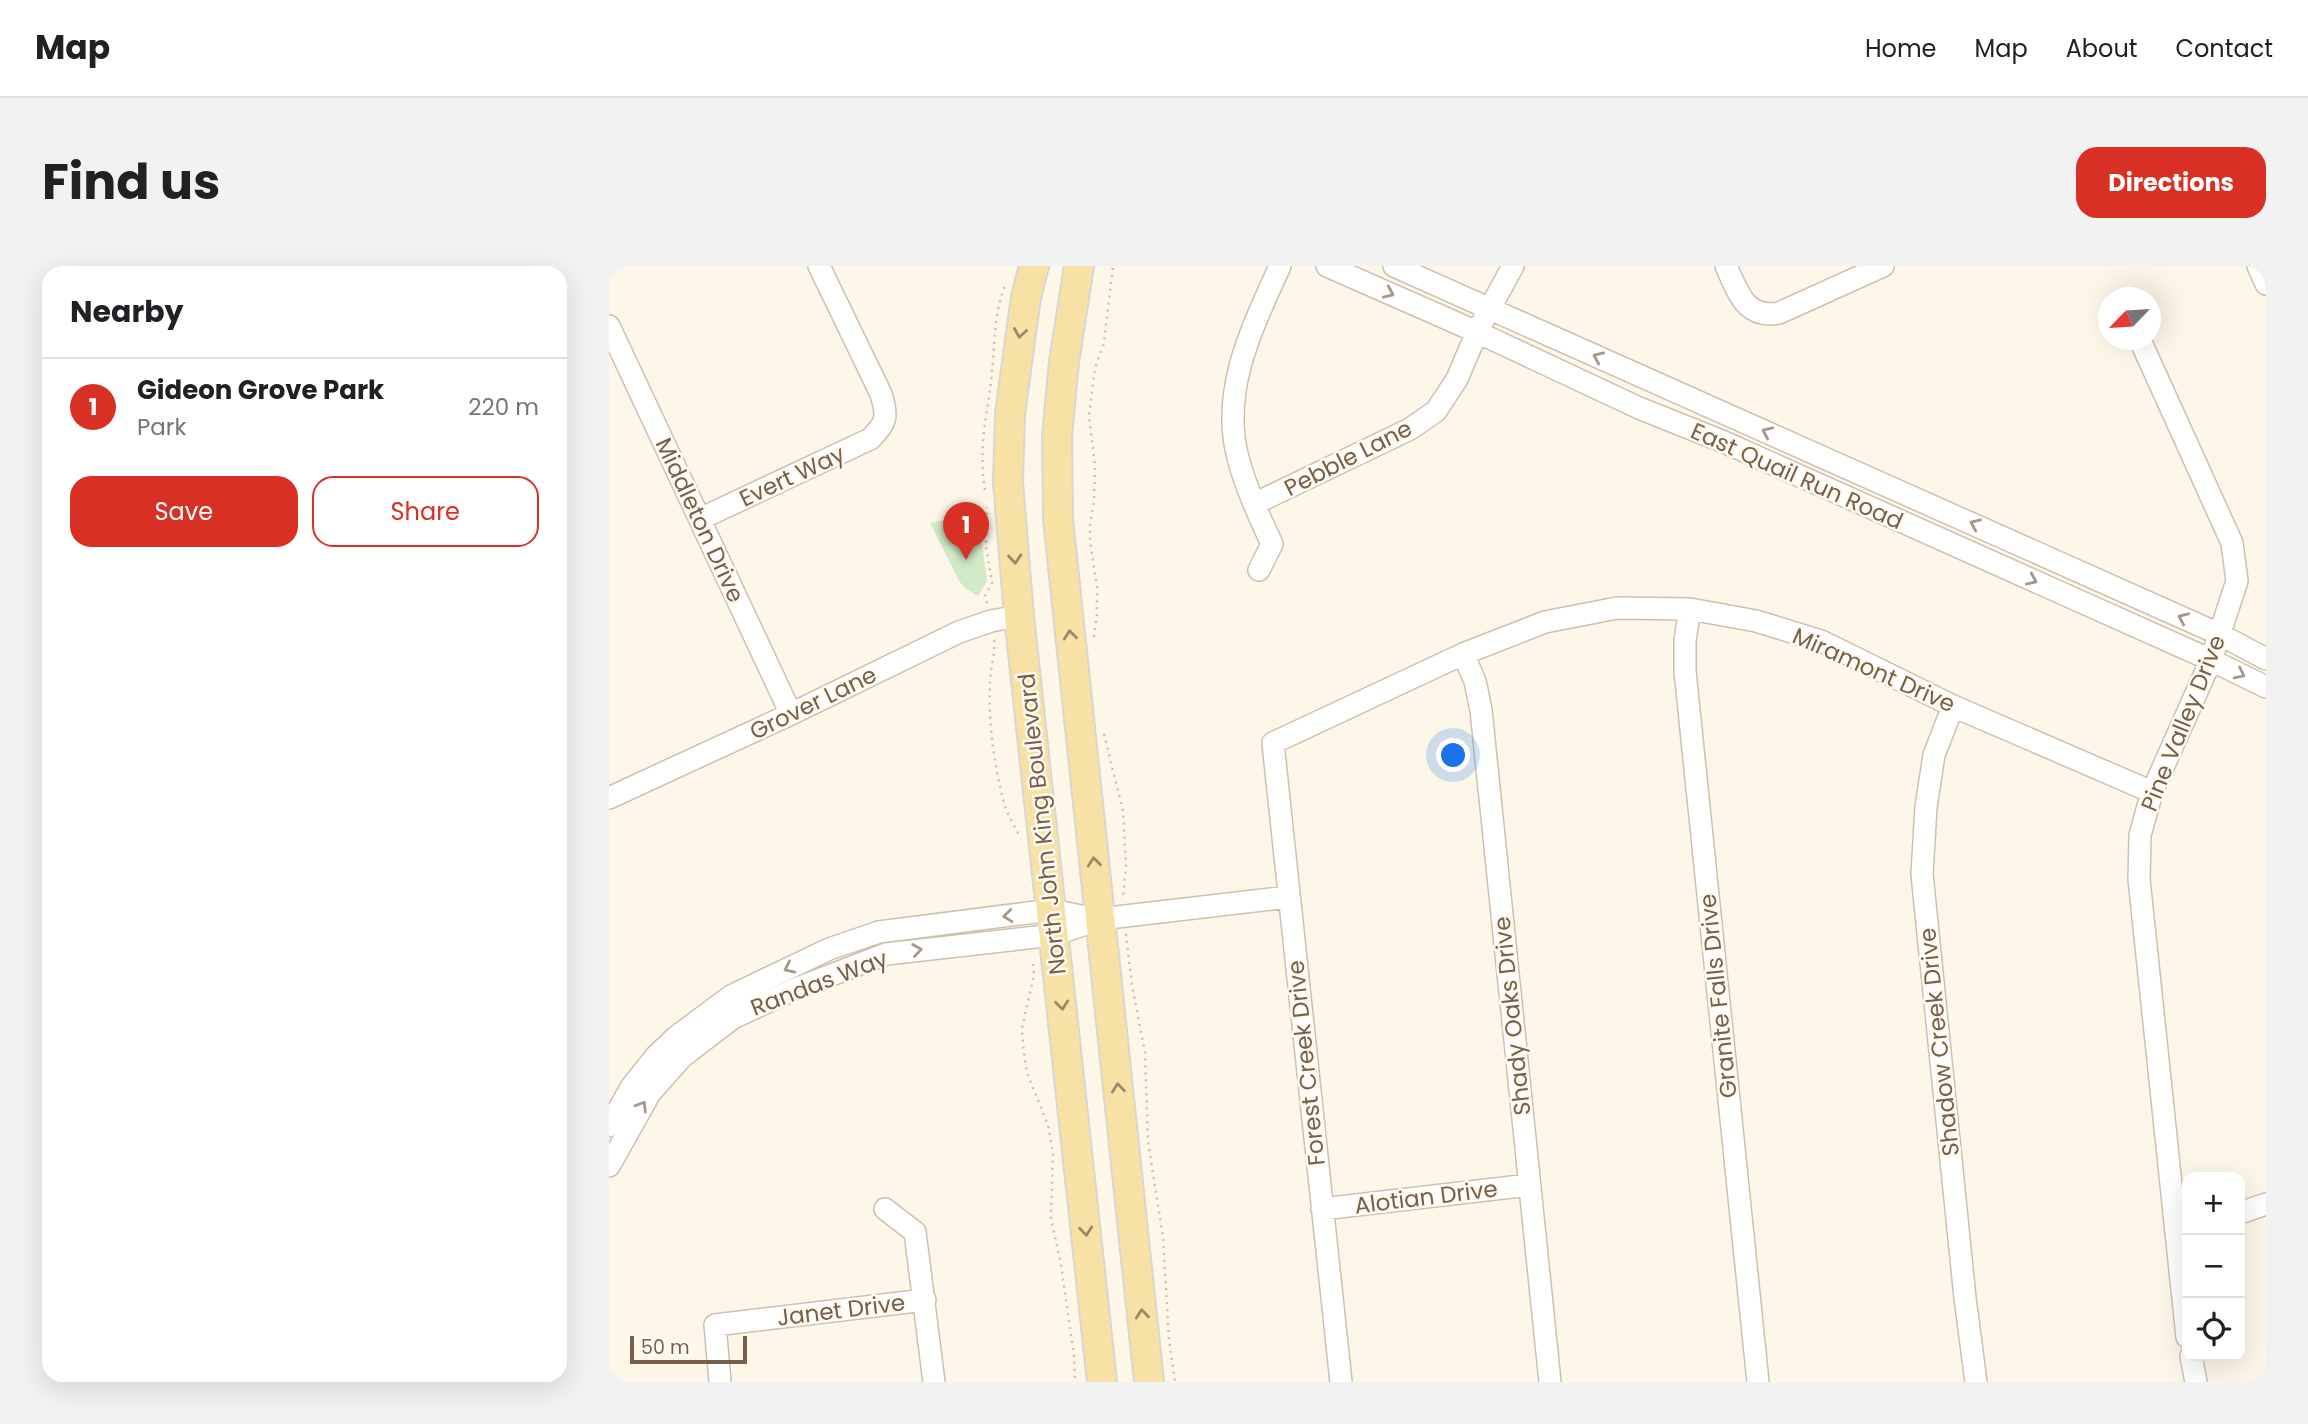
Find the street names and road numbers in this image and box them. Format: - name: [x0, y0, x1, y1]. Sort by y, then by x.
- street label: Pebble Lane: [1279, 412, 1417, 504]
- street label: East Quail Run Road: [1686, 415, 1908, 537]
- street label: Middleton Drive: [648, 433, 752, 607]
- street label: Evert Way: [734, 438, 850, 514]
- street label: Miramont Drive: [1788, 620, 1960, 720]
- street label: Pine Valley Drive: [2133, 630, 2233, 816]
- street label: Grover Lane: [744, 658, 882, 748]
- street label: North John King Boulevard: [1010, 672, 1074, 976]
- street label: Granite Falls Drive: [1691, 892, 1745, 1100]
- street label: Shady Oaks Drive: [1486, 915, 1538, 1117]
- street label: Shadow Creek Drive: [1911, 926, 1967, 1158]
- street label: Randas Way: [746, 942, 892, 1024]
- street label: Forest Creek Drive: [1279, 959, 1333, 1167]
- street label: Alotian Drive: [1353, 1172, 1499, 1222]
- street label: Janet Drive: [775, 1286, 907, 1334]

